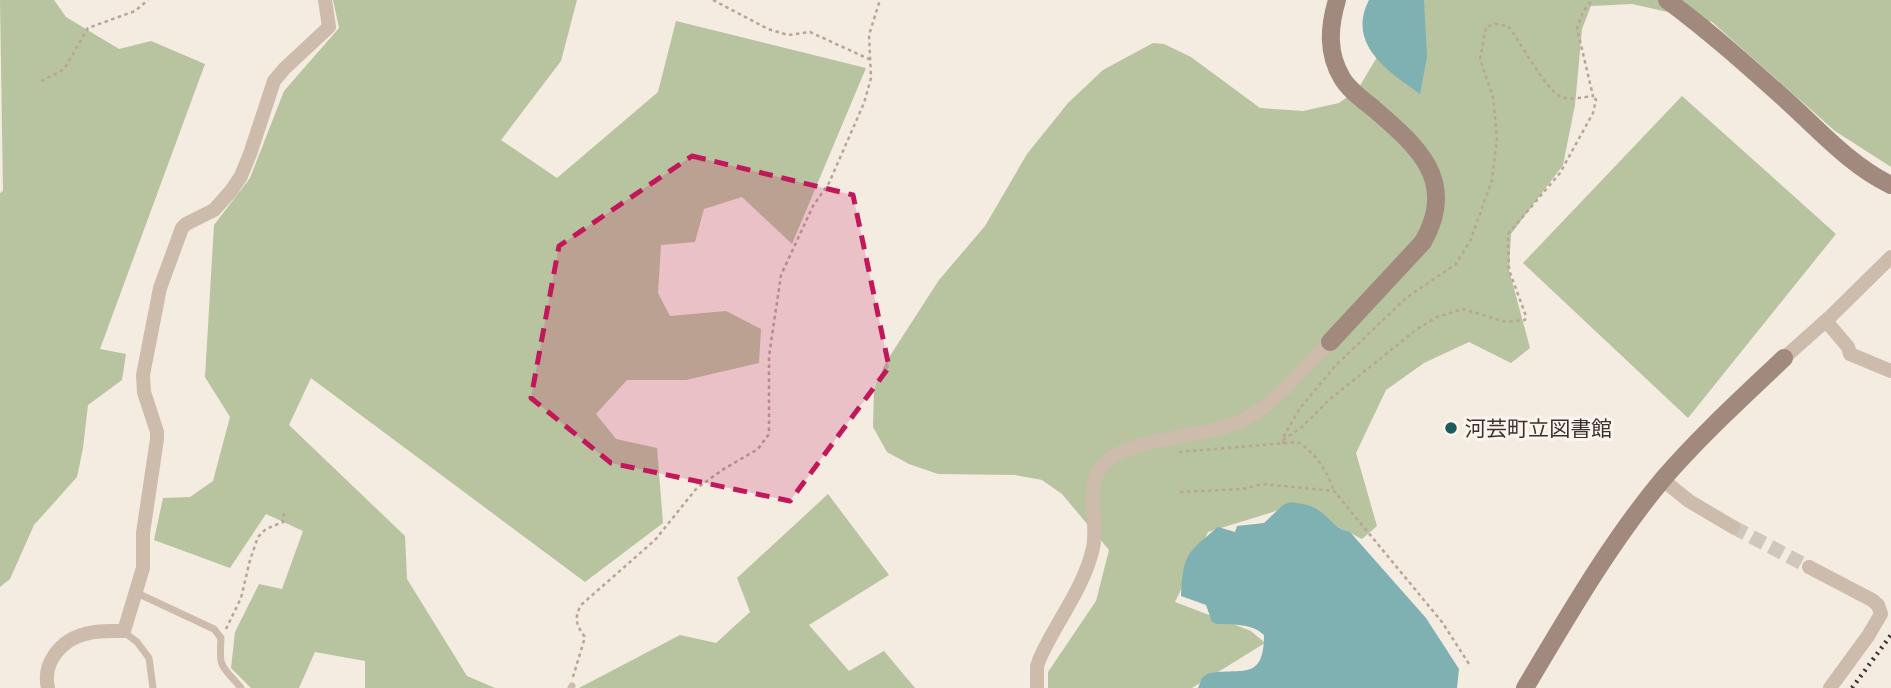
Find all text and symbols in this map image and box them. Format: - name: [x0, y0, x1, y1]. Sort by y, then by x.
- place label: 河芸町立図書館: [1465, 414, 1612, 443]
- marker: 河芸町立図書館: [1443, 420, 1459, 436]

